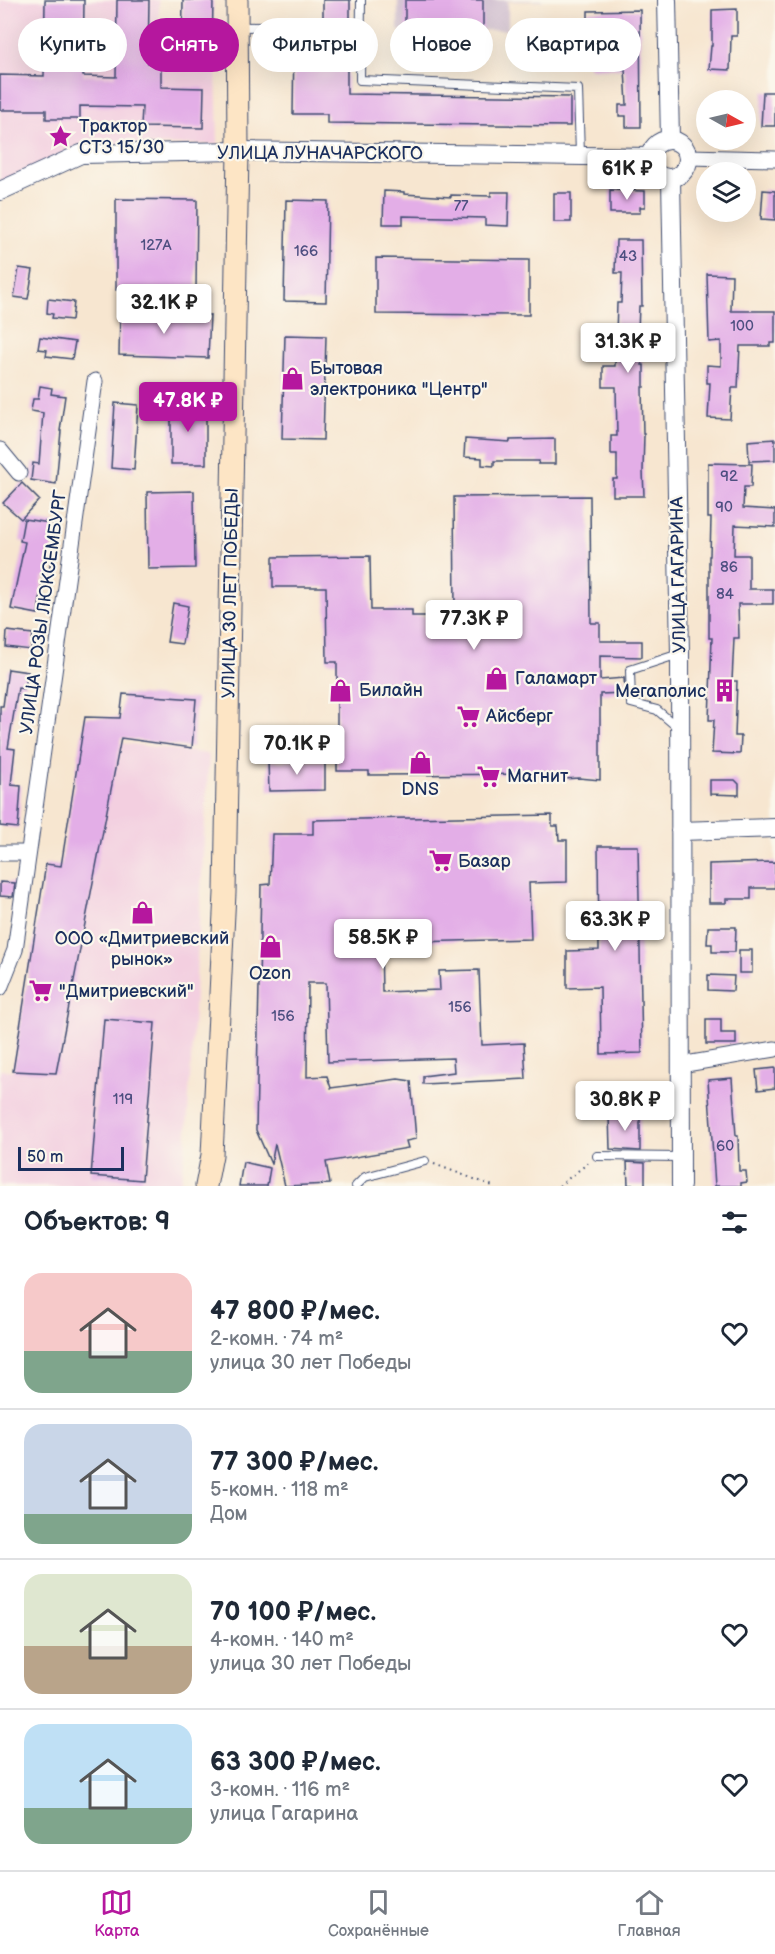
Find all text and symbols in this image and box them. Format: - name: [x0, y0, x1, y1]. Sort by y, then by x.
- chip: Купить: [18, 18, 127, 72]
- chip: Снять: [139, 18, 239, 72]
- chip: Фильтры: [251, 18, 378, 72]
- chip: Новое: [390, 18, 493, 72]
- chip: Квартира: [505, 18, 641, 72]
- north arrow: [696, 90, 756, 150]
- map controls: [696, 90, 756, 222]
- place label: Трактор СТЗ 15/30: [79, 116, 164, 158]
- place icon: Трактор СТЗ 15/30: [48, 123, 74, 149]
- street label: УЛИЦА ЛУНАЧАРСКОГО: [217, 143, 423, 164]
- pin: 61K ₽: [585, 150, 669, 201]
- text: 61K ₽: [601, 157, 653, 181]
- button: layers: [696, 162, 756, 222]
- house number: 77: [454, 197, 469, 216]
- house number: 127А: [140, 236, 172, 255]
- house number: 166: [294, 242, 318, 261]
- house number: 43: [619, 247, 637, 266]
- pin: 32.1K ₽: [109, 284, 219, 335]
- text: 32.1K ₽: [130, 291, 198, 315]
- house number: 100: [730, 317, 754, 336]
- pin: 31.3K ₽: [573, 323, 683, 374]
- text: 31.3K ₽: [595, 330, 661, 354]
- place label: Бытовая электроника "Центр": [310, 358, 488, 400]
- shop icon: Бытовая электроника "Центр": [279, 365, 305, 391]
- pin: 47.8K ₽: [133, 382, 243, 433]
- text: 47.8K ₽: [153, 389, 223, 413]
- house number: 92: [720, 467, 738, 486]
- street label: УЛИЦА РОЗЫ ЛЮКСЕМБУРГ: [16, 488, 71, 736]
- street label: УЛИЦА 30 ЛЕТ ПОБЕДЫ: [218, 488, 243, 698]
- street label: УЛИЦА ГАГАРИНА: [667, 496, 690, 654]
- house number: 90: [715, 498, 733, 517]
- house number: 86: [720, 558, 738, 577]
- house number: 84: [716, 585, 734, 604]
- pin: 77.3K ₽: [419, 600, 529, 651]
- text: 77.3K ₽: [440, 607, 508, 631]
- shop icon: Галамарт: [484, 665, 510, 691]
- place label: Галамарт: [515, 668, 598, 689]
- shop icon: Билайн: [328, 677, 354, 703]
- building icon: Мегаполис: [711, 678, 737, 704]
- place label: Билайн: [359, 680, 423, 701]
- place label: Мегаполис: [615, 681, 706, 702]
- supermarket icon: Айсберг: [455, 703, 481, 729]
- place label: Айсберг: [485, 706, 553, 727]
- pin: 70.1K ₽: [242, 725, 352, 776]
- text: 70.1K ₽: [264, 732, 330, 756]
- shop icon: DNS: [407, 750, 433, 776]
- supermarket icon: Магнит: [476, 763, 502, 789]
- place label: Магнит: [507, 766, 569, 787]
- place label: DNS: [401, 779, 439, 800]
- supermarket icon: Базар: [427, 848, 453, 874]
- place label: Базар: [458, 851, 511, 872]
- shop icon: ООО «Дмитриевский рынок»: [129, 899, 155, 925]
- pin: 63.3K ₽: [560, 901, 670, 952]
- text: 63.3K ₽: [580, 908, 650, 932]
- pin: 58.5K ₽: [328, 919, 438, 970]
- text: 58.5K ₽: [348, 926, 418, 950]
- place label: ООО «Дмитриевский рынок»: [55, 928, 229, 970]
- shop icon: Ozon: [257, 934, 283, 960]
- place label: Ozon: [249, 963, 291, 984]
- supermarket icon: "Дмитриевский": [28, 978, 54, 1004]
- place label: "Дмитриевский": [59, 981, 194, 1002]
- house number: 156: [448, 998, 472, 1017]
- house number: 156: [271, 1007, 295, 1026]
- pin: 30.8K ₽: [570, 1081, 680, 1132]
- text: 30.8K ₽: [589, 1088, 661, 1112]
- house number: 119: [113, 1090, 133, 1109]
- house number: 60: [716, 1137, 734, 1156]
- scale bar: [18, 1144, 124, 1172]
- text: 50 m: [27, 1148, 63, 1167]
- icon: filters: [718, 1206, 751, 1239]
- text: Объектов: 9: [24, 1207, 170, 1238]
- text: 47 800 ₽/мес.: [210, 1296, 380, 1327]
- icon: home: [72, 1297, 144, 1369]
- icon: heart: [718, 1317, 751, 1350]
- text: 2-комн. · 74 m²: [210, 1327, 343, 1351]
- text: улица 30 лет Победы: [210, 1351, 411, 1375]
- text: 77 300 ₽/мес.: [210, 1447, 379, 1478]
- icon: home: [72, 1448, 144, 1520]
- icon: heart: [718, 1468, 751, 1501]
- text: 5-комн. · 118 m²: [210, 1478, 349, 1502]
- text: Дом: [210, 1502, 248, 1526]
- text: 70 100 ₽/мес.: [210, 1597, 376, 1628]
- icon: home: [72, 1598, 144, 1670]
- icon: heart: [718, 1618, 751, 1651]
- text: 4-комн. · 140 m²: [210, 1628, 354, 1652]
- text: улица 30 лет Победы: [210, 1652, 411, 1676]
- text: 63 300 ₽/мес.: [210, 1747, 381, 1778]
- icon: home: [72, 1748, 144, 1820]
- icon: heart: [718, 1768, 751, 1801]
- text: 3-комн. · 116 m²: [210, 1778, 350, 1802]
- text: улица Гагарина: [210, 1802, 358, 1826]
- tab: Карта: [94, 1886, 139, 1941]
- tab: Сохранённые: [328, 1886, 429, 1941]
- tab: Главная: [618, 1886, 681, 1941]

